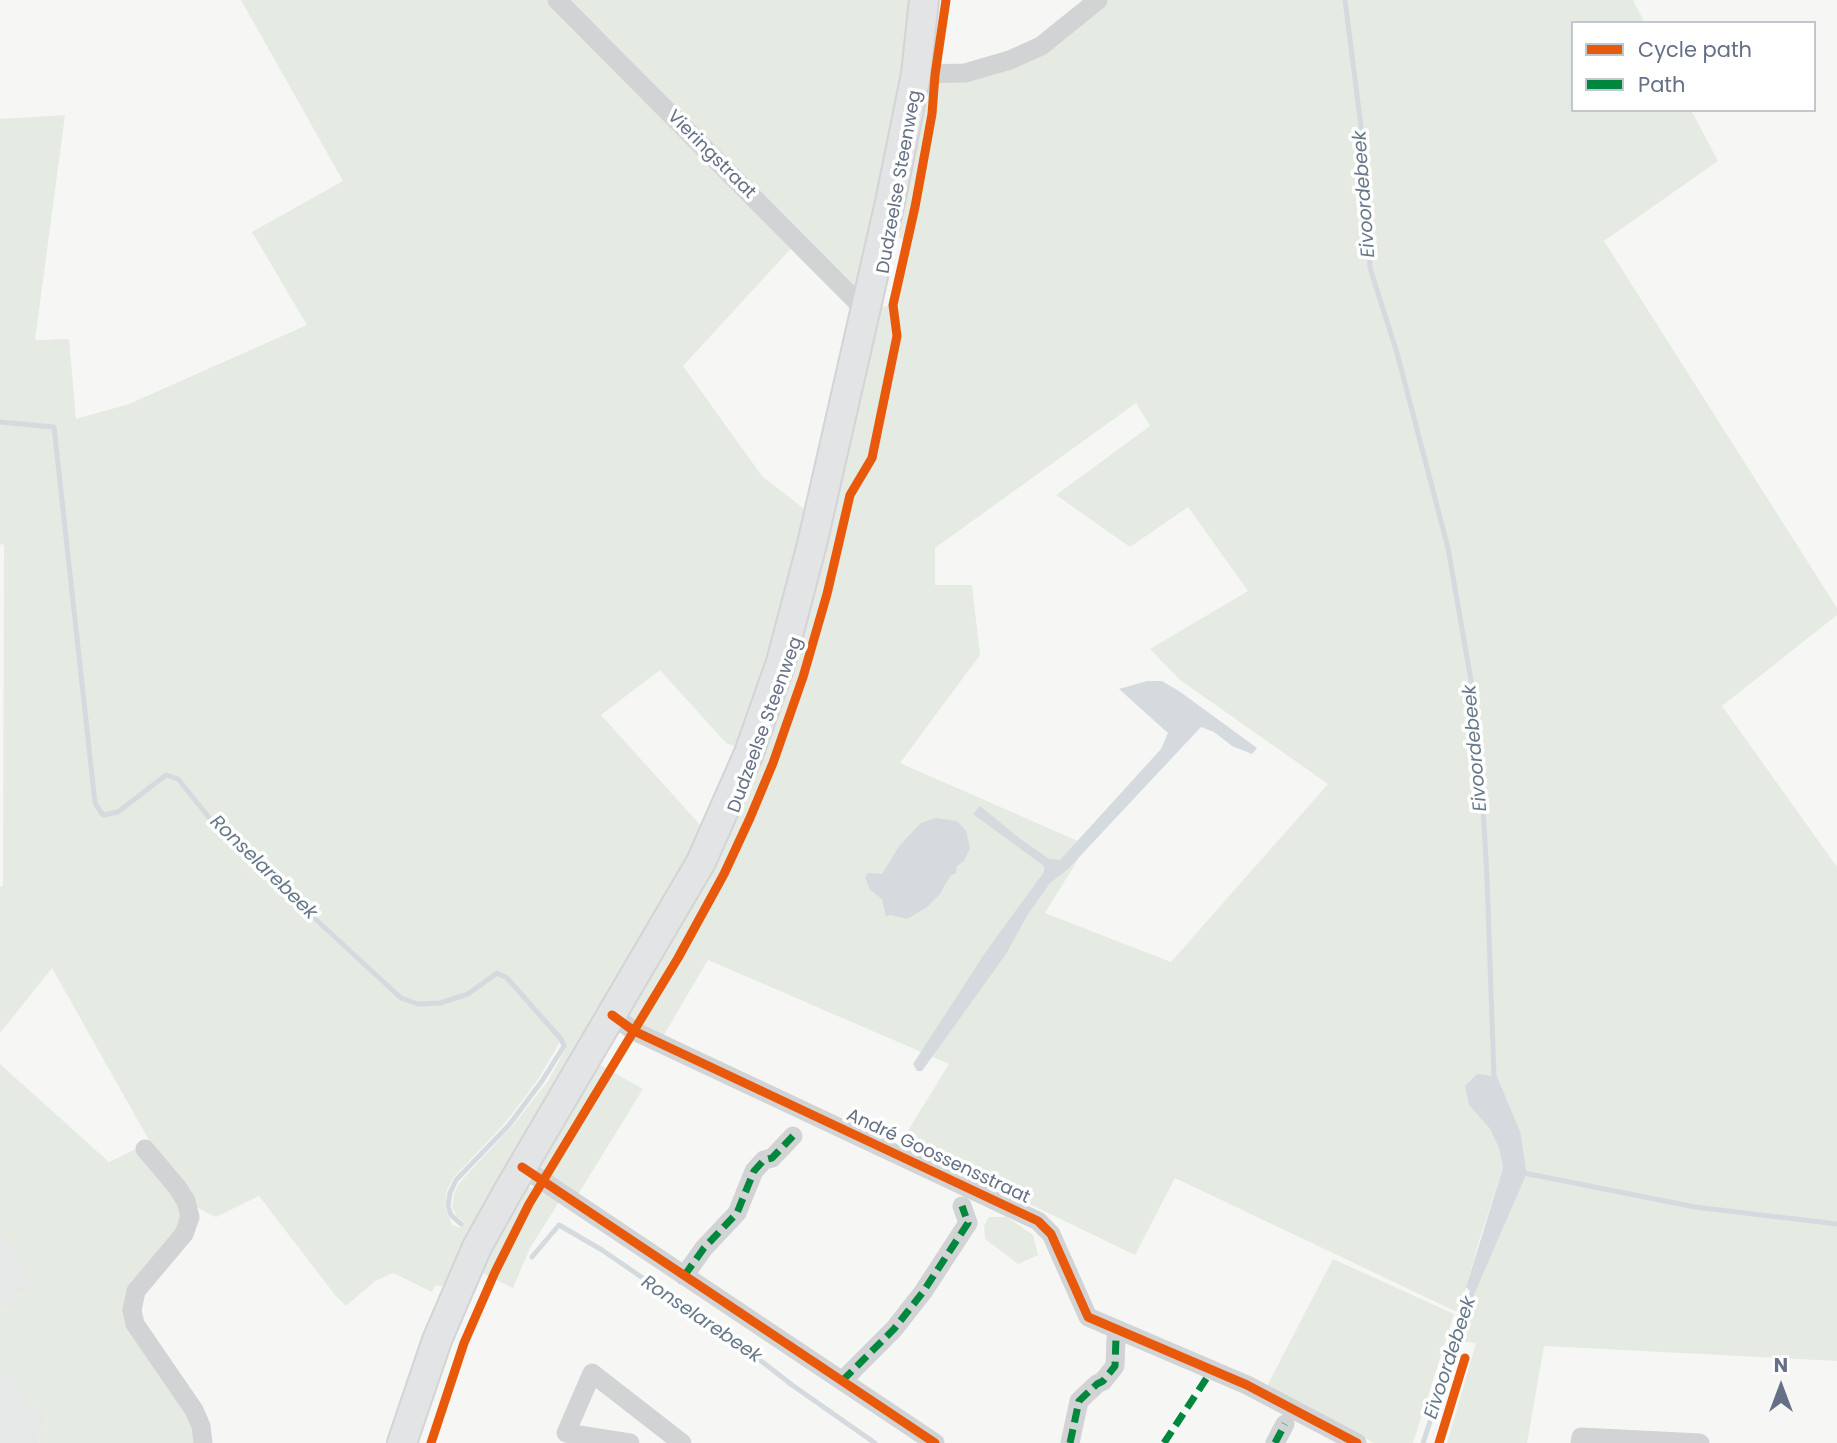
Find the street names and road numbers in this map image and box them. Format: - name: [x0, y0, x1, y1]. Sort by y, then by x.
- street label: Dudzeelse Steenweg: [873, 89, 927, 275]
- street label: Vieringstraat: [662, 106, 760, 204]
- street label: Dudzeelse Steenweg: [724, 634, 808, 816]
- street label: André Goossensstraat: [843, 1105, 1033, 1209]

